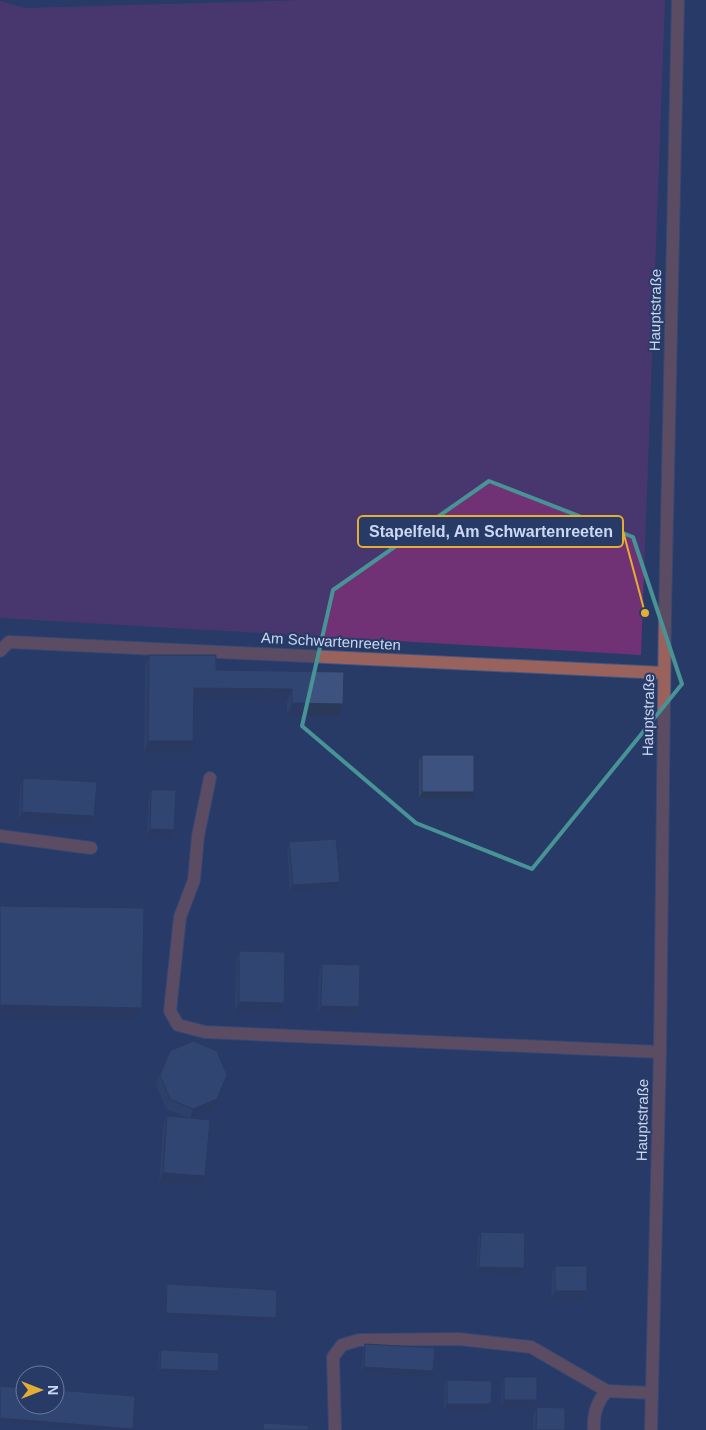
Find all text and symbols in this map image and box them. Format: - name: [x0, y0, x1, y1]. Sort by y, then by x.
- street label: Hauptstraße: [646, 269, 664, 351]
- callout: Stapelfeld, Am Schwartenreeten: [358, 516, 623, 547]
- text: Stapelfeld, Am Schwartenreeten: [369, 523, 613, 540]
- street label: Am Schwartenreeten: [261, 629, 401, 653]
- street label: Hauptstraße: [639, 674, 657, 756]
- street label: Hauptstraße: [633, 1079, 651, 1161]
- north arrow: [15, 1365, 65, 1415]
- text: N: [45, 1385, 61, 1395]

